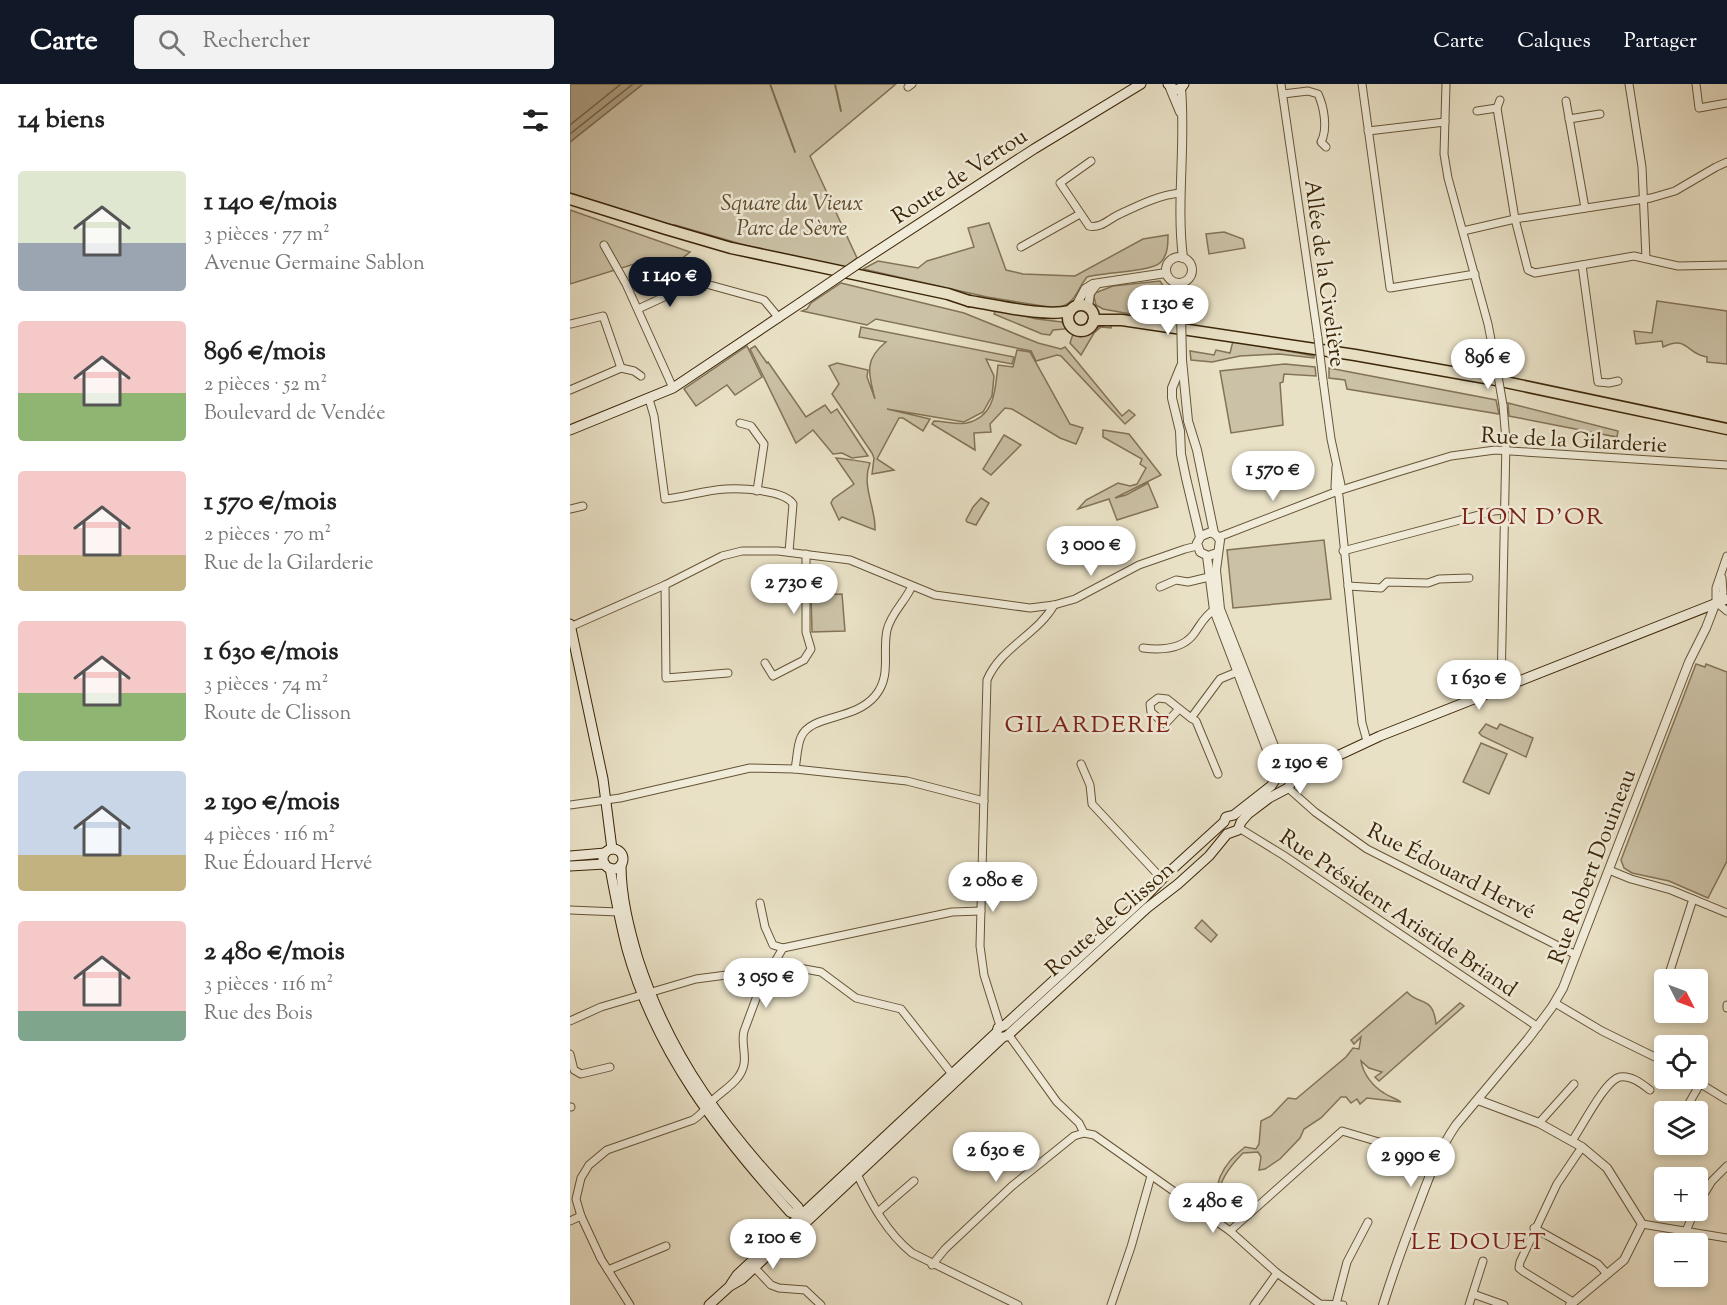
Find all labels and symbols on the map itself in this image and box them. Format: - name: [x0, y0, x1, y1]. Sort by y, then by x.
- street label: Route de Vertou: [887, 121, 1035, 233]
- street label: Allée de la Civelière: [1294, 178, 1352, 369]
- park label: Square du Vieux Parc de Sèvre: [721, 189, 863, 246]
- pin: 1 140 €: [615, 257, 725, 308]
- pin: 1 130 €: [1113, 285, 1223, 336]
- pin: 896 €: [1446, 339, 1530, 390]
- street label: Rue de la Gilarderie: [1480, 421, 1668, 463]
- pin: 1 570 €: [1218, 451, 1328, 502]
- district label: LION D'OR: [1461, 501, 1605, 535]
- pin: 3 000 €: [1036, 526, 1146, 577]
- pin: 2 730 €: [739, 564, 849, 615]
- pin: 1 630 €: [1424, 660, 1534, 711]
- district label: GILARDERIE: [1005, 709, 1171, 743]
- pin: 2 190 €: [1245, 744, 1355, 795]
- street label: Rue Robert Douineau: [1542, 765, 1646, 969]
- street label: Rue Édouard Hervé: [1361, 815, 1541, 929]
- street label: Rue Président Aristide Briand: [1272, 823, 1523, 1006]
- street label: Route de Clisson: [1039, 855, 1183, 985]
- pin: 2 080 €: [938, 862, 1048, 913]
- pin: 3 050 €: [711, 958, 821, 1009]
- north arrow: [1654, 969, 1708, 1023]
- pin: 2 630 €: [941, 1132, 1051, 1183]
- pin: 2 990 €: [1356, 1137, 1466, 1188]
- pin: 2 480 €: [1158, 1183, 1268, 1234]
- pin: 2 100 €: [718, 1219, 828, 1270]
- district label: LE DOUET: [1411, 1226, 1547, 1260]

